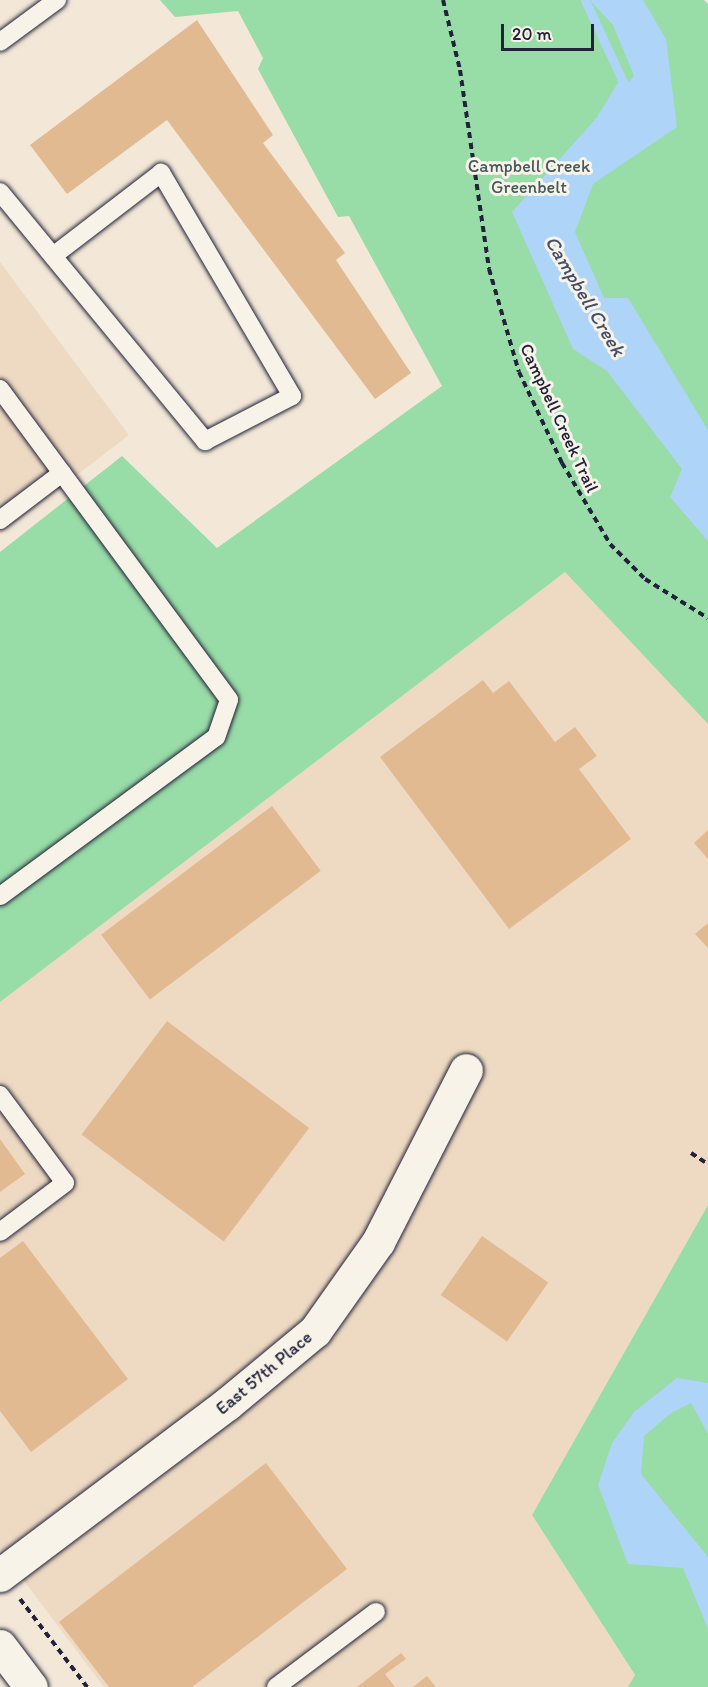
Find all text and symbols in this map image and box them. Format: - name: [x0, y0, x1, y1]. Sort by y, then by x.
- scale bar: [504, 12, 597, 50]
- text: 20 m: [512, 23, 552, 45]
- park label: Campbell Creek Greenbelt: [468, 156, 590, 198]
- water label: Campbell Creek: [540, 232, 630, 360]
- street label: Campbell Creek Trail: [515, 340, 603, 496]
- street label: East 57th Place: [212, 1327, 316, 1419]

